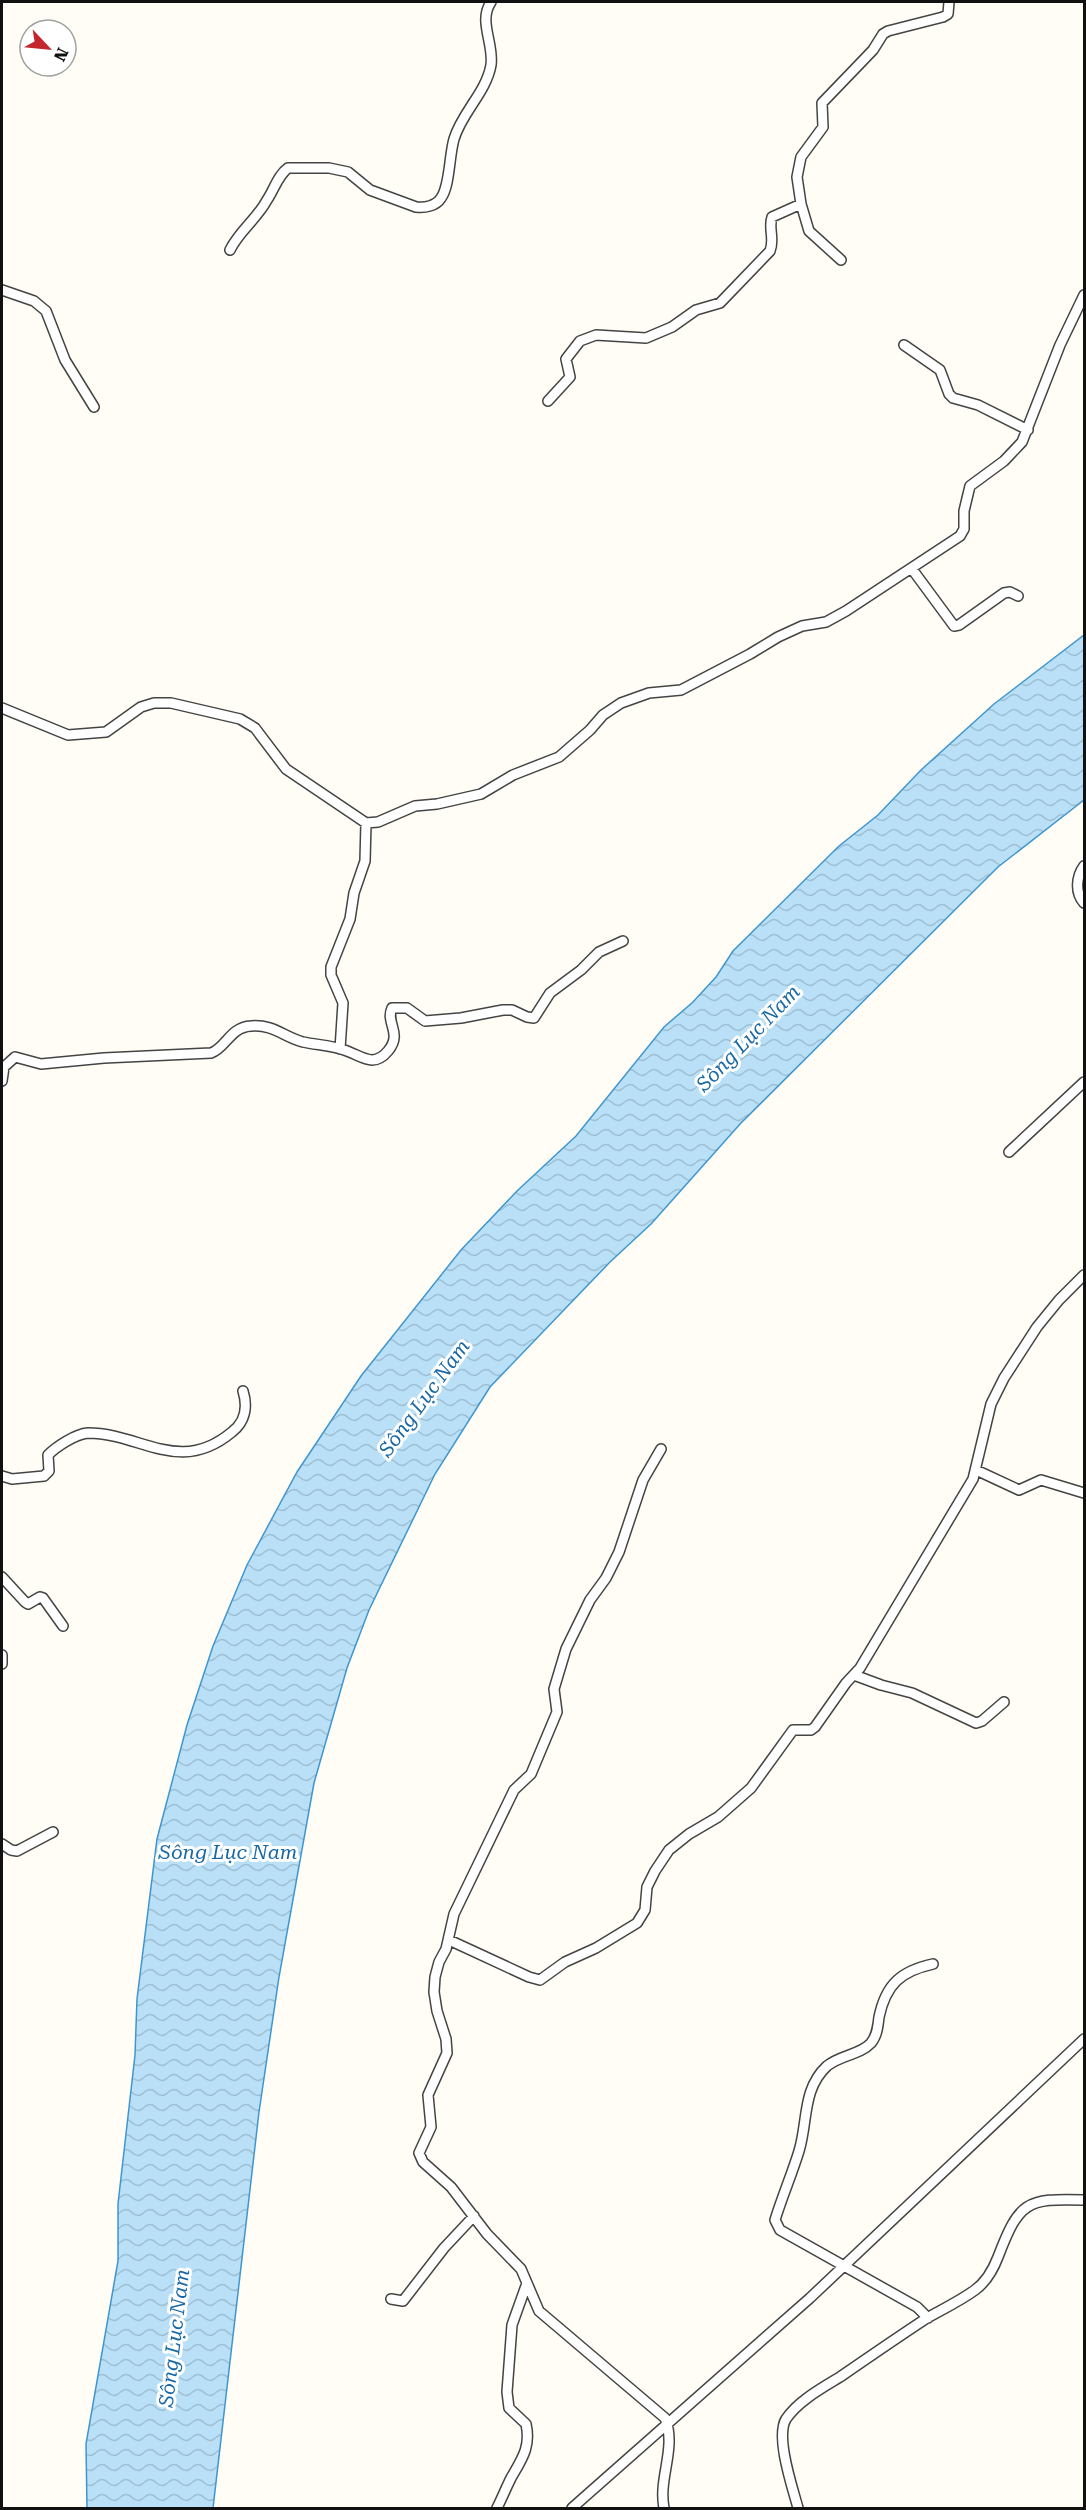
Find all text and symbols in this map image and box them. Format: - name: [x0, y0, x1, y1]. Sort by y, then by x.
- north arrow: [18, 18, 78, 78]
- text: N: [50, 45, 72, 64]
- water label: Sông Lục Nam: [690, 980, 805, 1097]
- water label: Sông Lục Nam: [373, 1335, 475, 1462]
- water label: Sông Lục Nam: [158, 1840, 297, 1864]
- water label: Sông Lục Nam: [154, 2268, 194, 2409]

